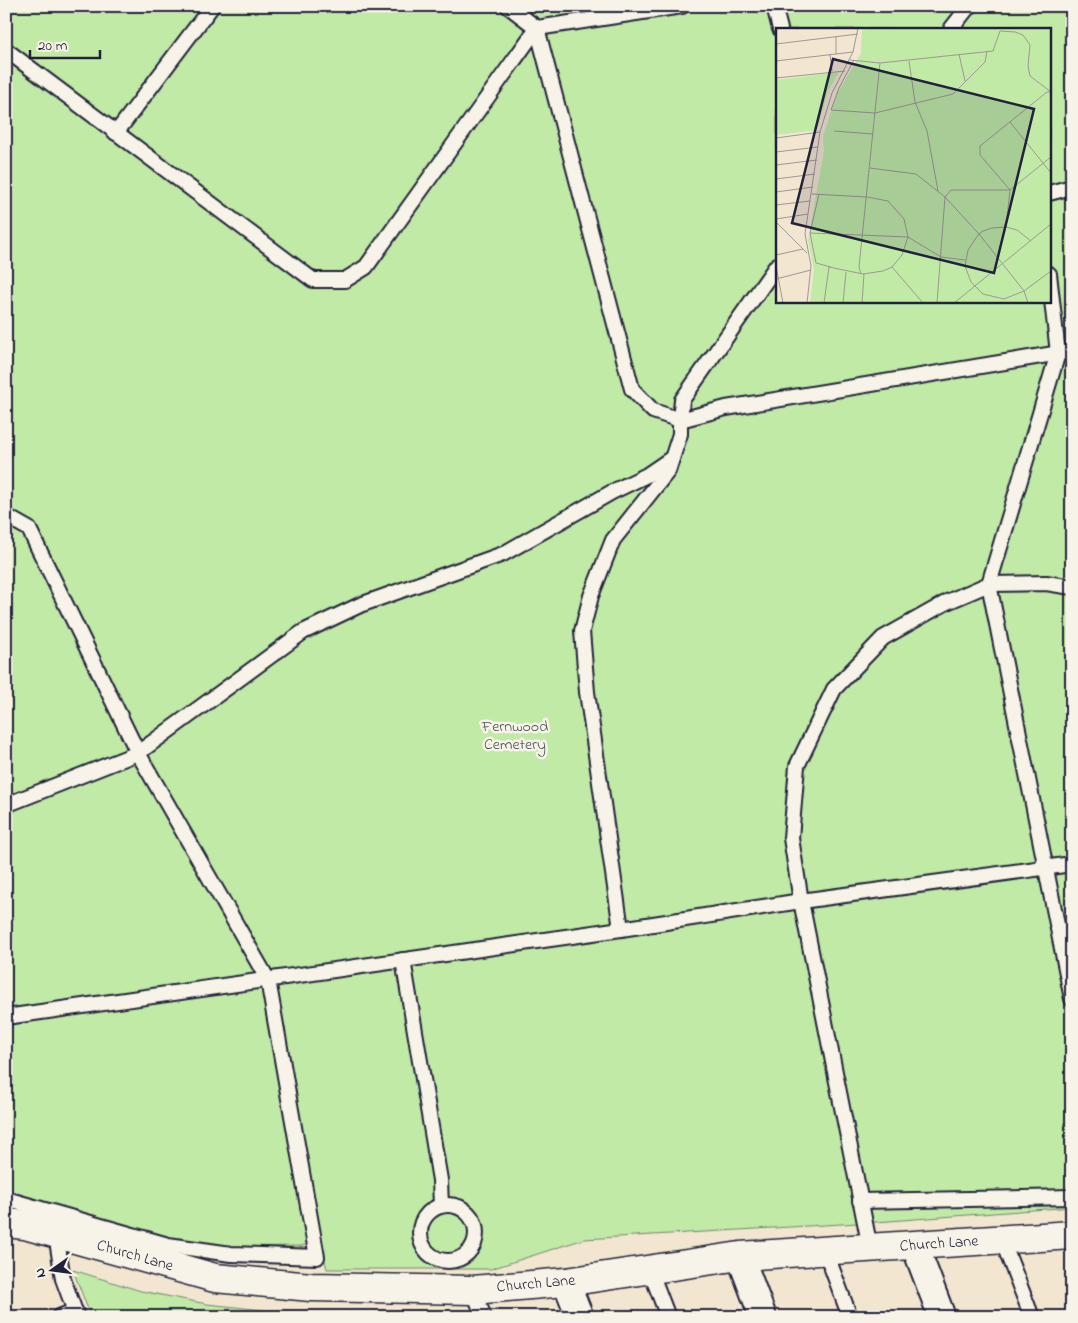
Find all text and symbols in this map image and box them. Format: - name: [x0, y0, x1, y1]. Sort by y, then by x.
- scale bar: [30, 28, 100, 60]
- inset map: [776, 28, 1050, 302]
- text: 20 m: [38, 35, 68, 57]
- park label: Fernwood Cemetery: [481, 715, 548, 757]
- street label: Church Lane: [899, 1229, 980, 1259]
- street label: Church Lane: [94, 1234, 177, 1279]
- north arrow: [28, 1246, 78, 1296]
- text: N: [30, 1266, 52, 1280]
- street label: Church Lane: [496, 1269, 577, 1299]

